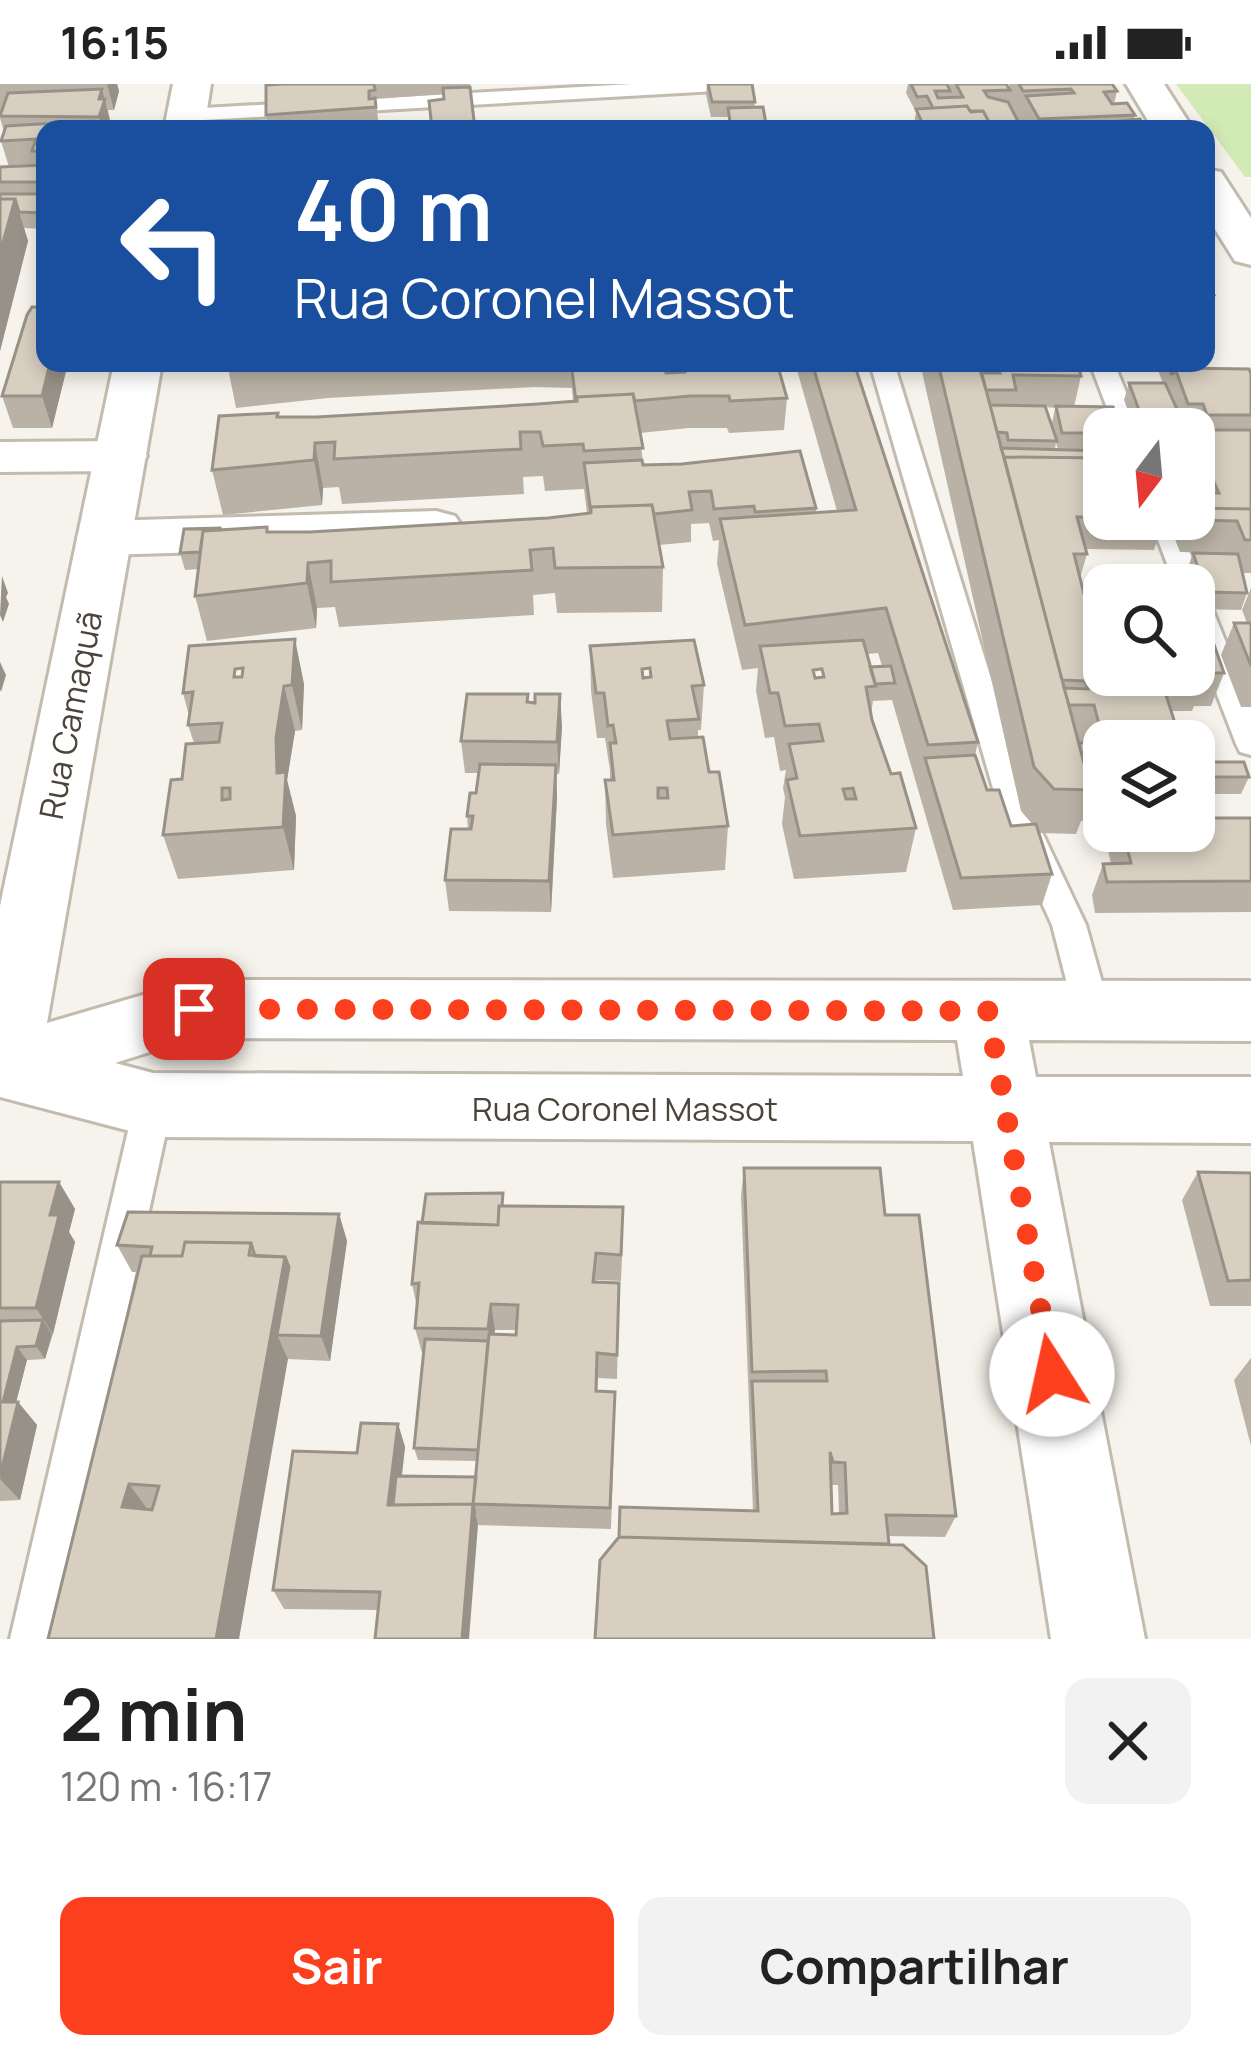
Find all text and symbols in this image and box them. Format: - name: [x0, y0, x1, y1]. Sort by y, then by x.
- text: 16:15: [60, 11, 169, 73]
- text: 40 m: [294, 151, 493, 266]
- icon: left: [96, 168, 252, 324]
- text: Rua Coronel Massot: [294, 260, 795, 334]
- north arrow: [1083, 408, 1215, 540]
- map controls: [1083, 408, 1215, 852]
- button: search: [1083, 564, 1215, 696]
- street label: Rua Camaquã: [28, 607, 112, 823]
- button: layers: [1083, 720, 1215, 852]
- pin: [143, 958, 245, 1060]
- icon: arrive: [161, 976, 227, 1042]
- street label: Rua Coronel Massot: [472, 1086, 778, 1131]
- position arrow: [989, 1311, 1115, 1437]
- text: 2 min: [60, 1664, 247, 1763]
- button: close: [1065, 1678, 1191, 1804]
- text: 120 m · 16:17: [60, 1759, 272, 1813]
- button: Sair: [60, 1897, 614, 2035]
- button: Compartilhar: [638, 1897, 1191, 2035]

